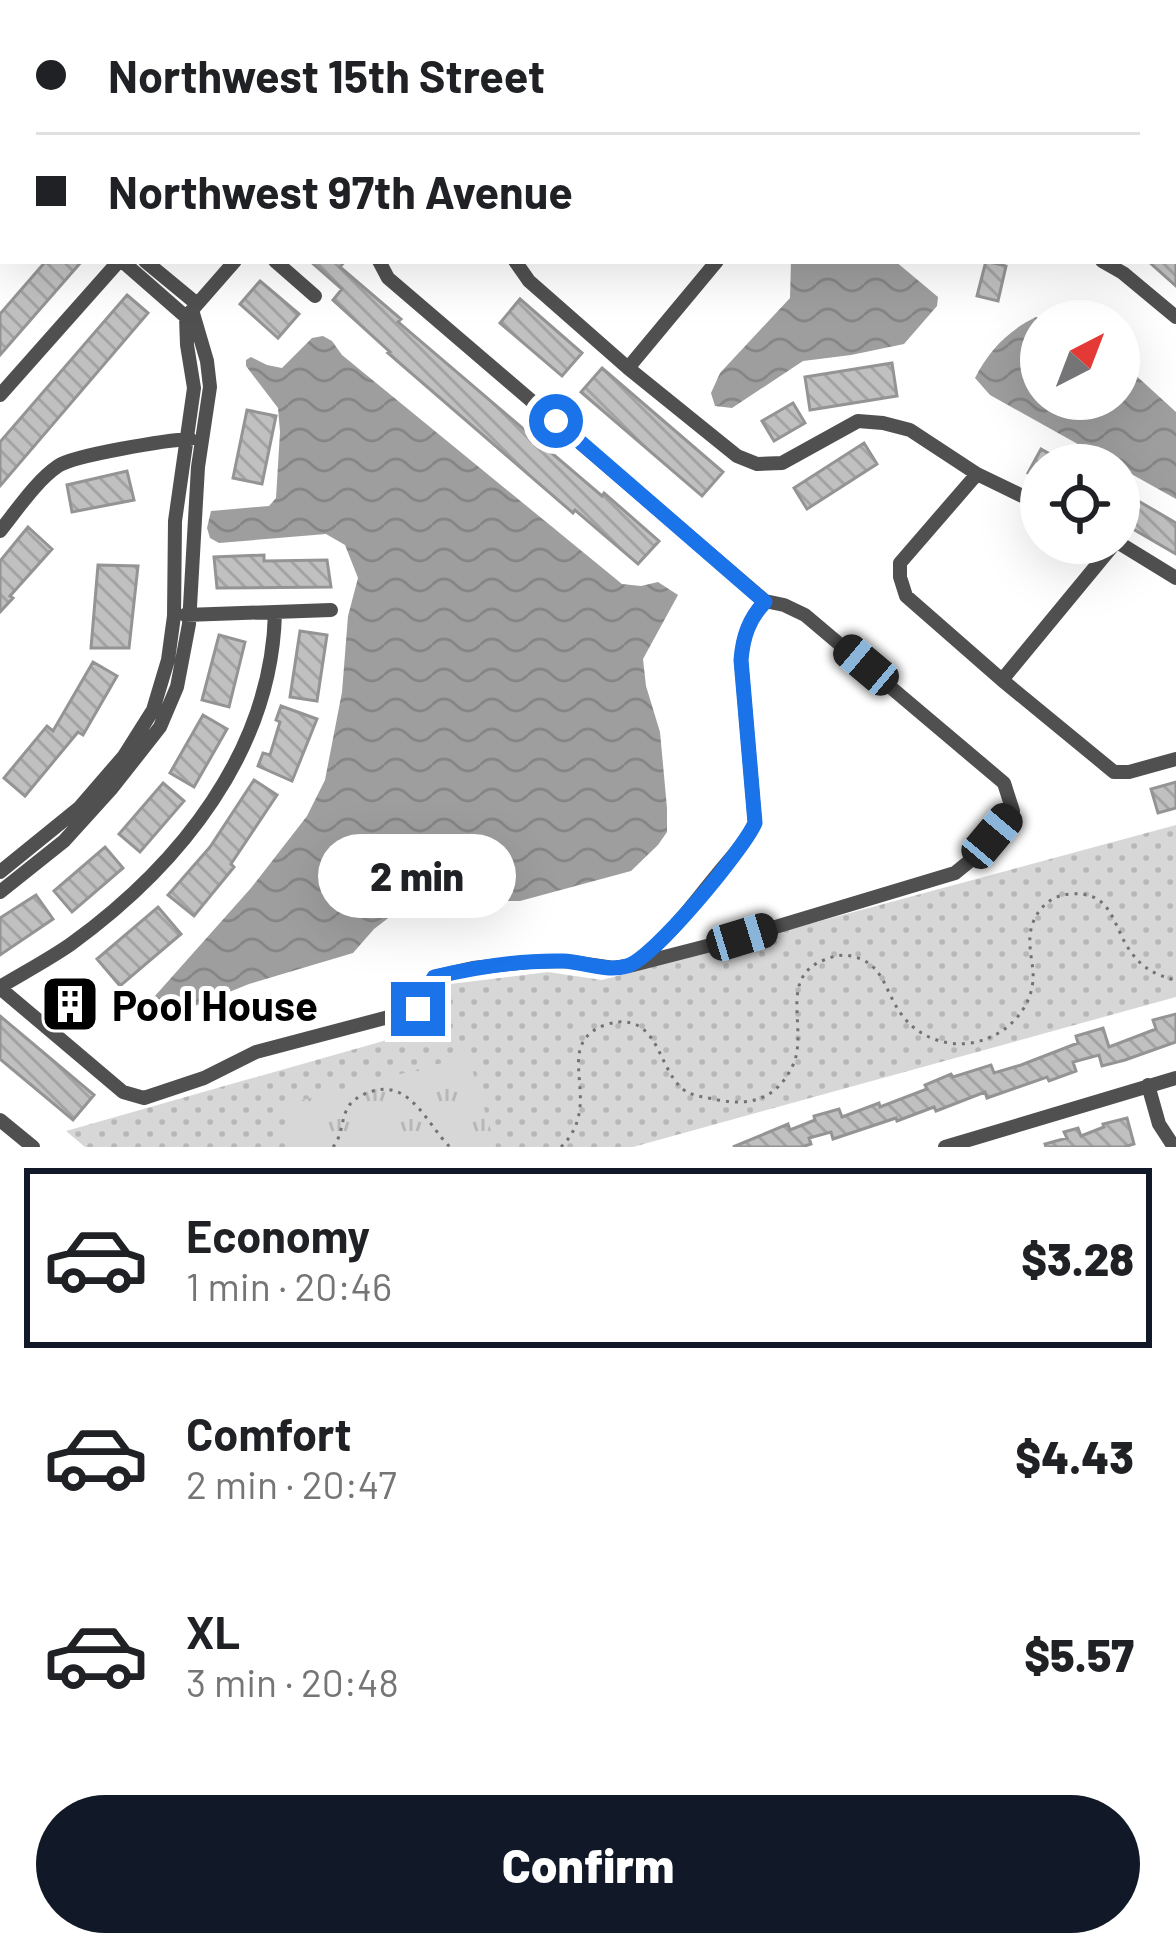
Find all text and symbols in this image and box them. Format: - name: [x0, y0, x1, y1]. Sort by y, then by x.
- text: Northwest 15th Street: [108, 48, 545, 102]
- text: Northwest 97th Avenue: [108, 164, 573, 218]
- north arrow: [1020, 300, 1140, 420]
- map controls: [1020, 300, 1140, 564]
- route start: [529, 394, 583, 448]
- button: locate: [1020, 444, 1140, 564]
- car: [827, 628, 905, 702]
- car: [955, 797, 1029, 875]
- callout: 2 min: [319, 835, 517, 919]
- text: 2 min: [370, 852, 464, 899]
- car: [702, 909, 782, 965]
- building icon: Pool House: [39, 973, 101, 1035]
- place label: Pool House: [112, 979, 318, 1029]
- route end: [391, 982, 445, 1036]
- icon: car: [42, 1204, 150, 1312]
- text: Economy: [186, 1208, 370, 1262]
- text: $3.28: [1021, 1231, 1134, 1285]
- text: 1 min · 20:46: [186, 1262, 392, 1309]
- icon: car: [42, 1402, 150, 1510]
- text: Comfort: [186, 1406, 352, 1460]
- text: $4.43: [1015, 1429, 1134, 1483]
- text: 2 min · 20:47: [186, 1460, 397, 1507]
- icon: car: [42, 1600, 150, 1708]
- text: XL: [186, 1604, 240, 1658]
- text: $5.57: [1024, 1627, 1134, 1681]
- text: 3 min · 20:48: [186, 1658, 399, 1705]
- button: Confirm: [36, 1795, 1140, 1933]

